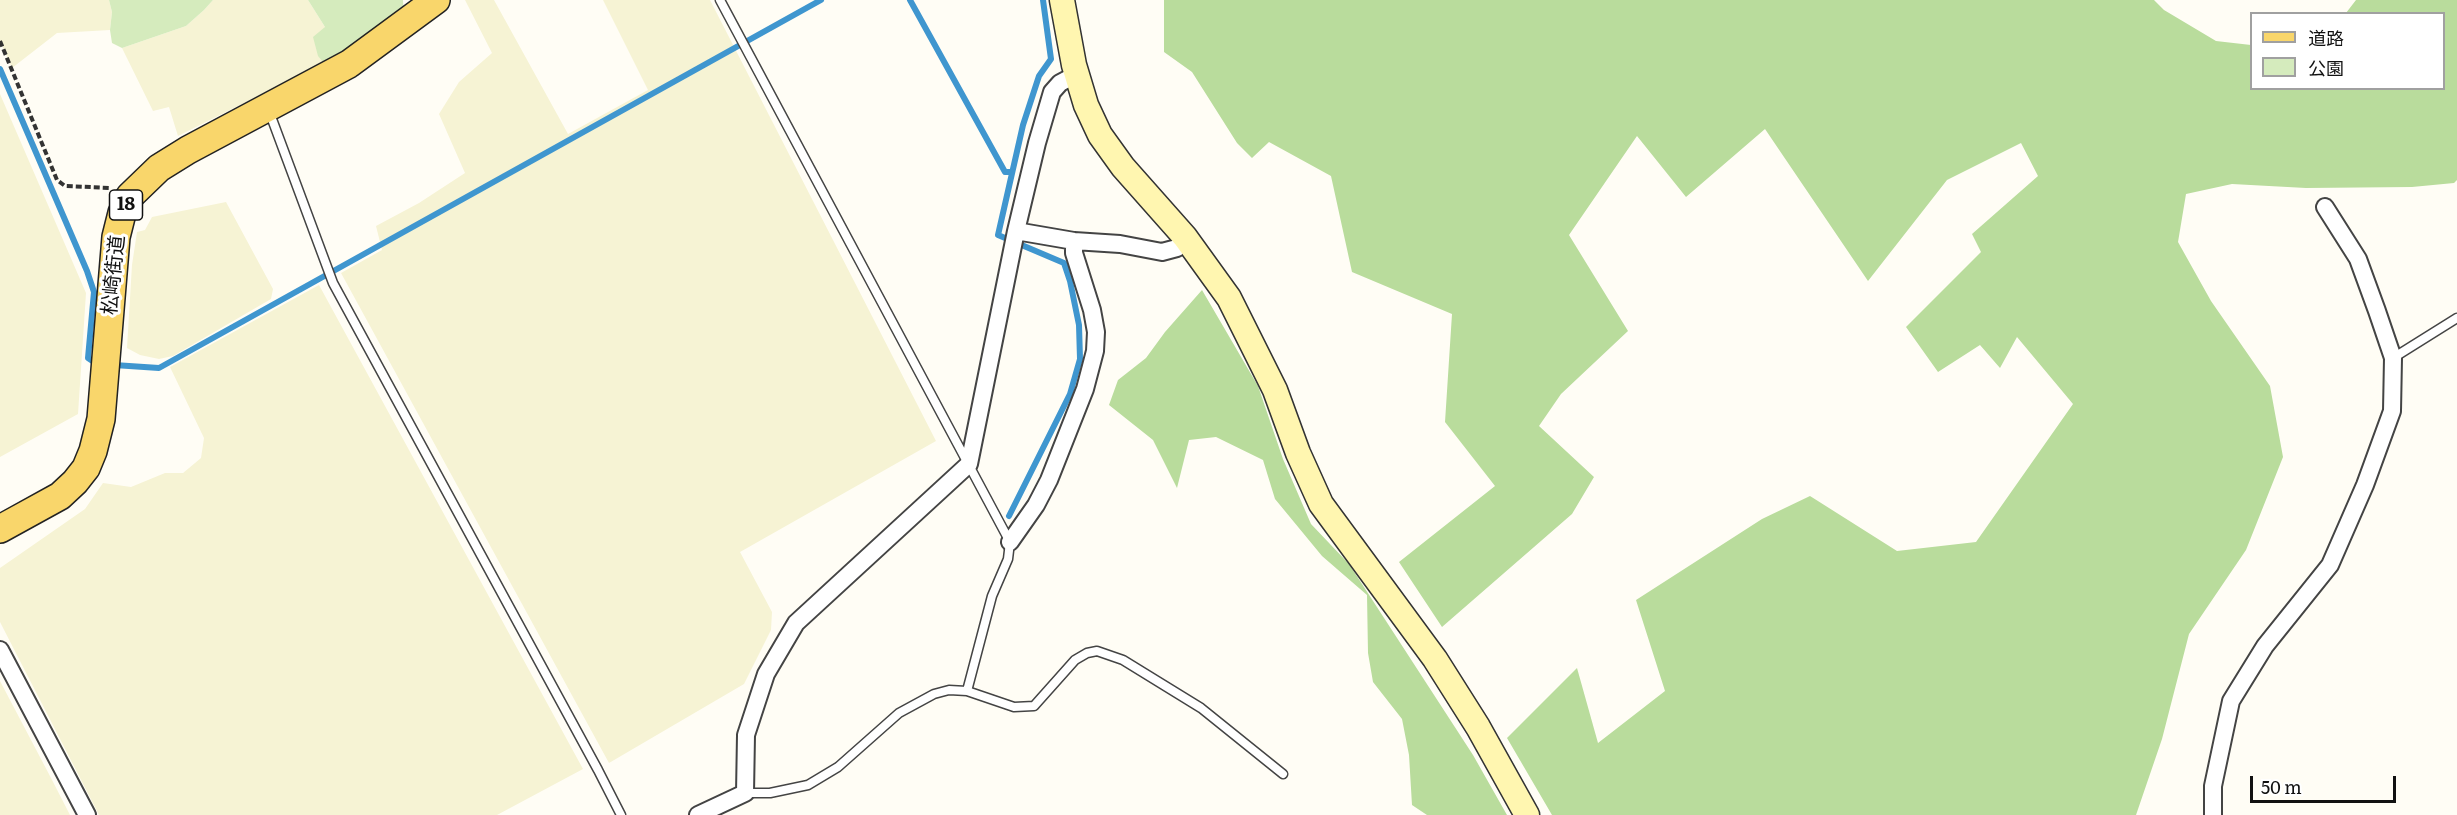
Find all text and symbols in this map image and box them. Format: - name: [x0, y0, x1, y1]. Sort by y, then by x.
- legend: [2250, 12, 2445, 90]
- text: 道路: [2308, 24, 2344, 51]
- text: 公園: [2308, 54, 2344, 81]
- road number: 18: [110, 190, 142, 220]
- street label: 松崎街道: [98, 234, 130, 316]
- scale bar: [2253, 764, 2398, 802]
- text: 50 m: [2261, 773, 2302, 800]

